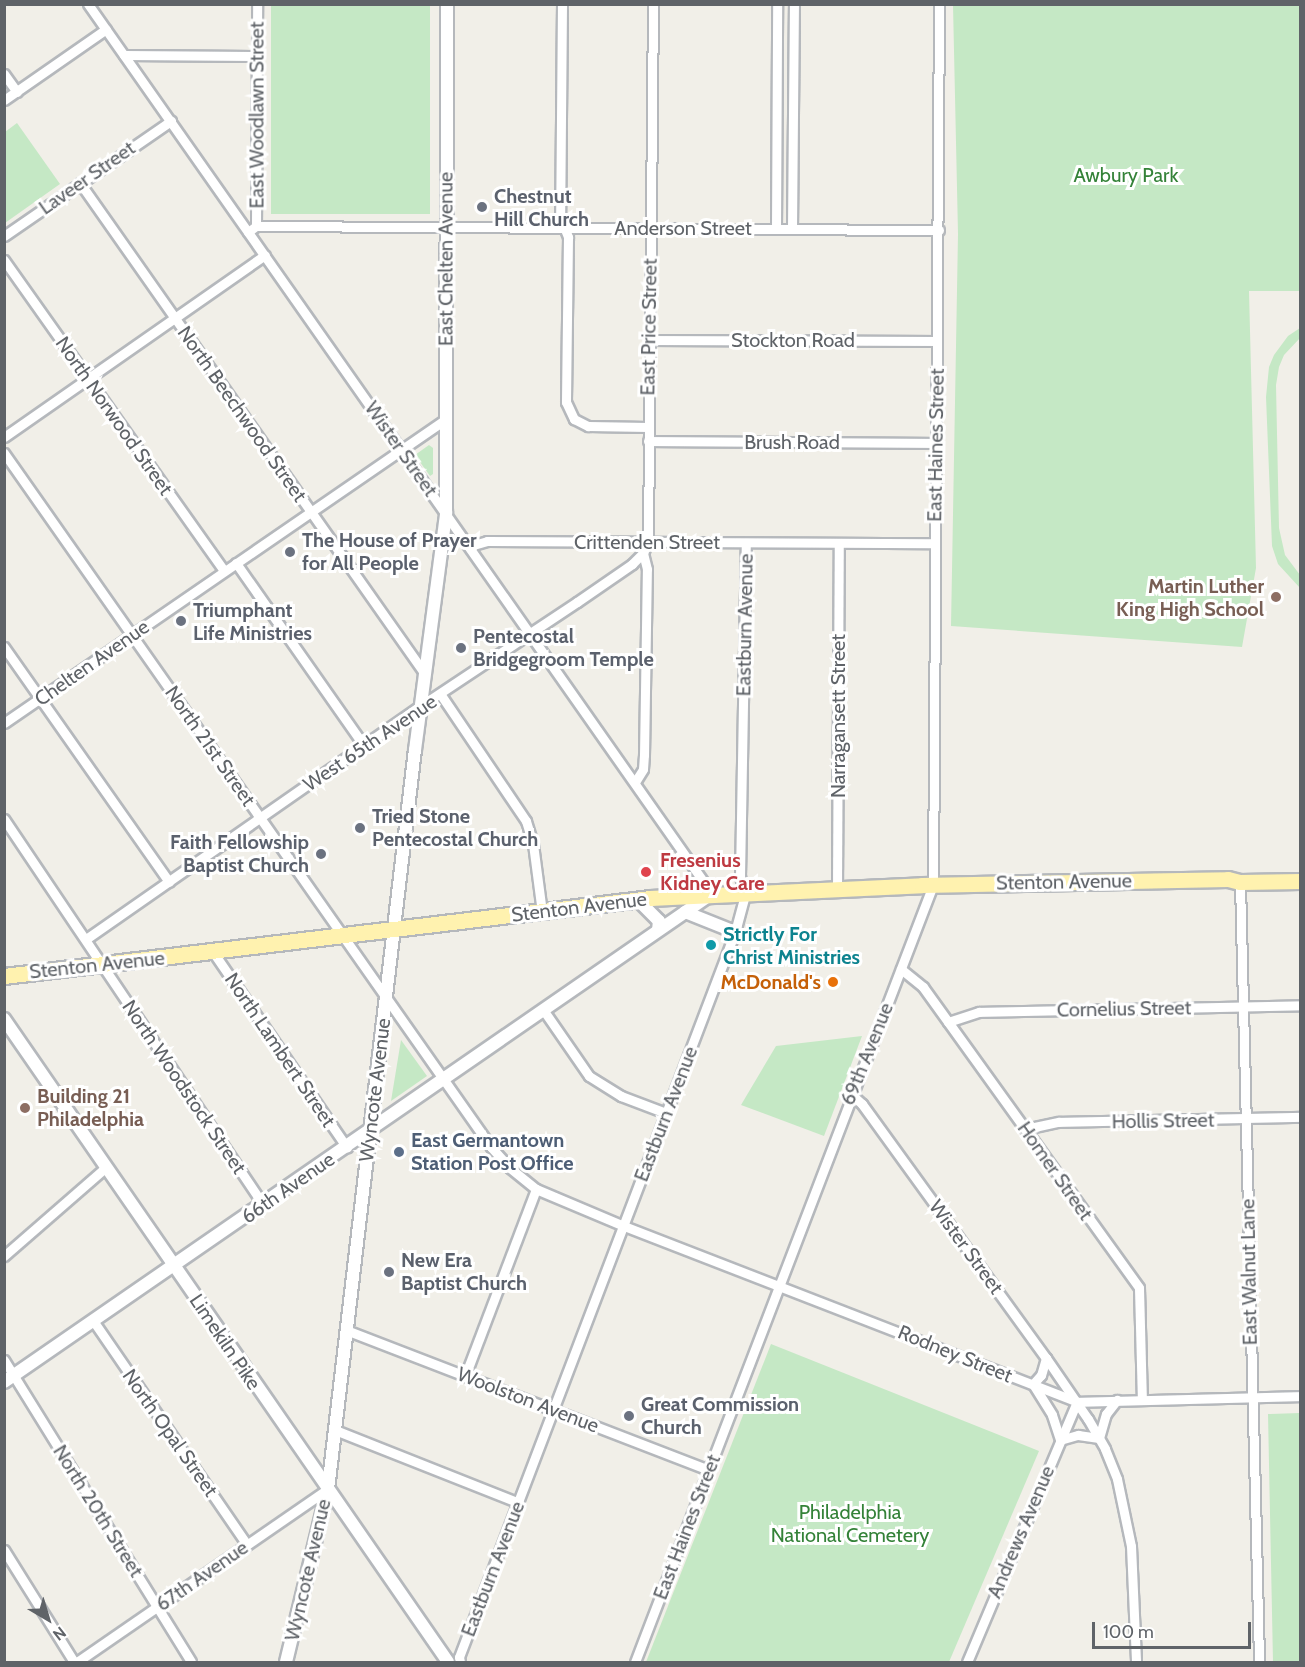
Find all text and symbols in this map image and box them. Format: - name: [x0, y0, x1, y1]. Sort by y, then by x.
- street label: East Woodlawn Street: [245, 21, 269, 209]
- street label: Laveer Street: [34, 136, 140, 220]
- park label: Awbury Park: [1074, 163, 1178, 187]
- street label: East Chelten Avenue: [434, 172, 458, 346]
- place label: Chestnut Hill Church: [494, 184, 589, 231]
- marker: Chestnut Hill Church: [475, 200, 489, 214]
- street label: Anderson Street: [614, 216, 752, 240]
- street label: East Price Street: [636, 258, 662, 396]
- street label: North Beechwood Street: [172, 322, 312, 506]
- street label: Stockton Road: [731, 328, 855, 352]
- street label: North Norwood Street: [50, 332, 178, 500]
- street label: East Haines Street: [923, 368, 949, 522]
- street label: Wister Street: [359, 397, 443, 501]
- street label: Brush Road: [744, 430, 840, 454]
- place label: The House of Prayer for All People: [302, 528, 477, 575]
- street label: Crittenden Street: [574, 530, 720, 554]
- marker: The House of Prayer for All People: [283, 545, 297, 559]
- street label: Eastburn Avenue: [732, 553, 758, 697]
- place label: Martin Luther King High School: [1116, 574, 1264, 621]
- marker: Martin Luther King High School: [1269, 590, 1283, 604]
- place label: Triumphant Life Ministries: [193, 598, 312, 645]
- marker: Triumphant Life Ministries: [174, 614, 188, 628]
- street label: Chelten Avenue: [30, 615, 154, 711]
- place label: Pentecostal Bridgegroom Temple: [473, 624, 654, 671]
- street label: Narragansett Street: [826, 634, 850, 798]
- marker: Pentecostal Bridgegroom Temple: [454, 641, 468, 655]
- street label: North 21st Street: [160, 681, 260, 811]
- street label: West 65th Avenue: [299, 690, 441, 796]
- place label: Tried Stone Pentecostal Church: [372, 804, 538, 851]
- marker: Tried Stone Pentecostal Church: [353, 821, 367, 835]
- place label: Faith Fellowship Baptist Church: [170, 831, 309, 878]
- marker: Faith Fellowship Baptist Church: [314, 847, 328, 861]
- place label: Fresenius Kidney Care: [660, 849, 765, 896]
- marker: Fresenius Kidney Care: [637, 863, 655, 881]
- street label: Stenton Avenue: [996, 869, 1132, 895]
- street label: Stenton Avenue: [510, 887, 648, 927]
- place label: Strictly For Christ Ministries: [723, 922, 860, 969]
- marker: Strictly For Christ Ministries: [704, 938, 718, 952]
- street label: Stenton Avenue: [28, 946, 166, 984]
- street label: North Lambert Street: [220, 968, 340, 1132]
- place label: McDonald's: [720, 970, 821, 994]
- marker: McDonald's: [826, 975, 840, 989]
- street label: North Woodstock Street: [117, 996, 251, 1178]
- street label: Cornelius Street: [1057, 996, 1191, 1022]
- street label: 69th Avenue: [836, 999, 898, 1109]
- street label: Wyncote Avenue: [354, 1017, 396, 1163]
- street label: Eastburn Avenue: [629, 1043, 703, 1185]
- place label: Building 21 Philadelphia: [37, 1084, 144, 1131]
- marker: Building 21 Philadelphia: [18, 1101, 32, 1115]
- street label: Hollis Street: [1111, 1108, 1215, 1134]
- street label: Homer Street: [1012, 1117, 1098, 1225]
- place label: East Germantown Station Post Office: [411, 1128, 574, 1175]
- marker: East Germantown Station Post Office: [392, 1145, 406, 1159]
- street label: 66th Avenue: [237, 1147, 339, 1229]
- street label: Wister Street: [924, 1195, 1008, 1299]
- street label: East Walnut Lane: [1236, 1199, 1262, 1345]
- place label: New Era Baptist Church: [401, 1248, 527, 1295]
- marker: New Era Baptist Church: [382, 1265, 396, 1279]
- street label: Limekiln Pike: [184, 1290, 266, 1394]
- street label: Rodney Street: [894, 1320, 1016, 1388]
- street label: Woolston Avenue: [454, 1362, 602, 1438]
- street label: North Opal Street: [117, 1365, 223, 1501]
- place label: Great Commission Church: [641, 1392, 799, 1439]
- marker: Great Commission Church: [622, 1409, 636, 1423]
- street label: North 20th Street: [48, 1441, 148, 1581]
- street label: East Haines Street: [648, 1451, 726, 1603]
- street label: Andrews Avenue: [982, 1462, 1060, 1602]
- street label: Wyncote Avenue: [280, 1497, 336, 1643]
- street label: Eastburn Avenue: [456, 1498, 530, 1640]
- park label: Philadelphia National Cemetery: [771, 1501, 929, 1548]
- street label: 67th Avenue: [151, 1536, 253, 1616]
- north arrow: [18, 1589, 78, 1649]
- scale bar: [1095, 1610, 1254, 1648]
- text: 100 m: [1103, 1621, 1154, 1643]
- text: N: [49, 1623, 70, 1645]

